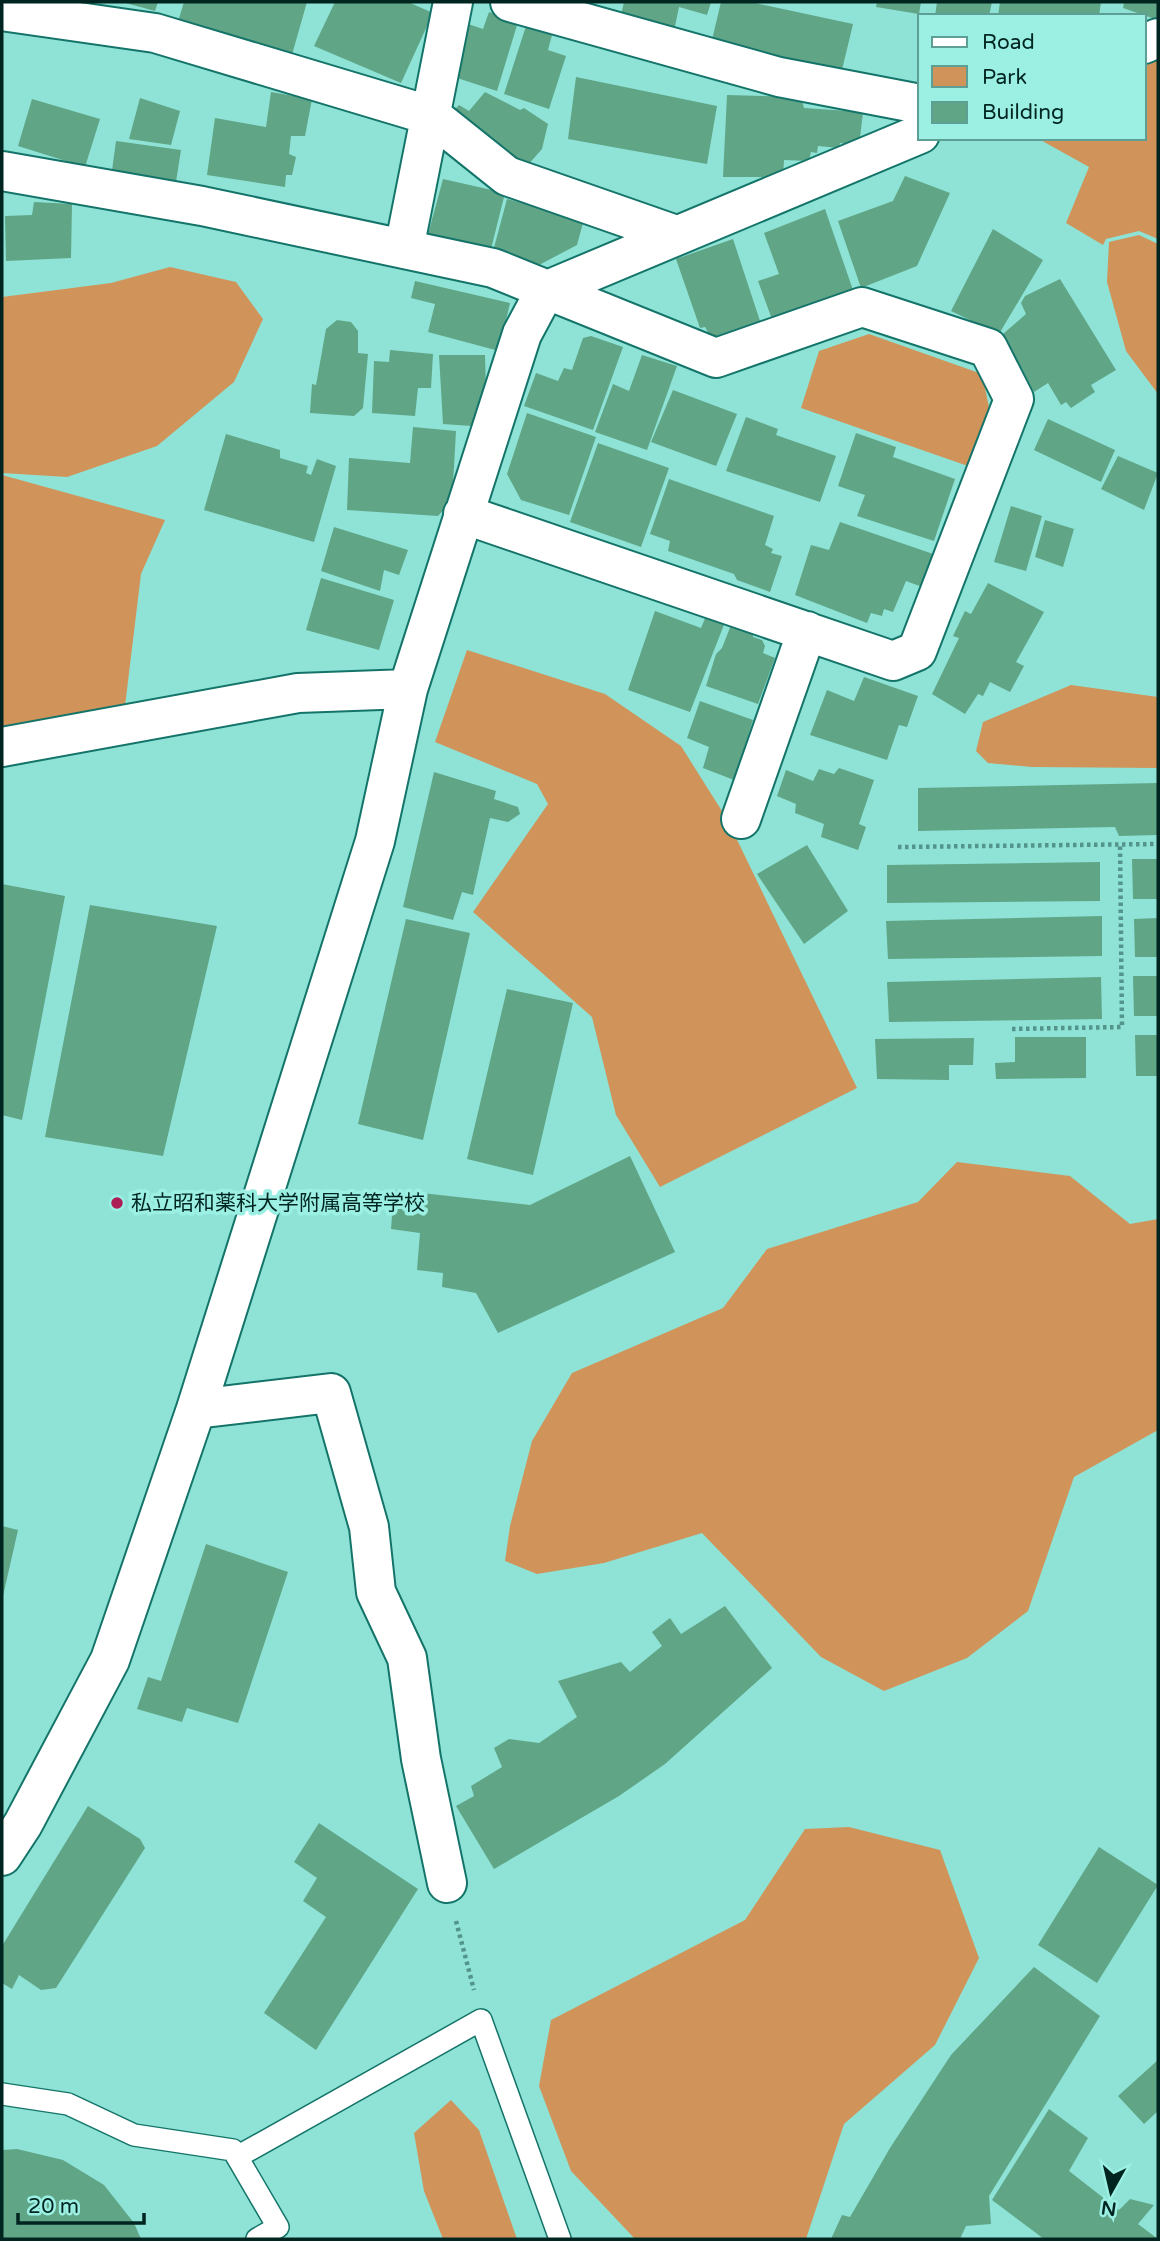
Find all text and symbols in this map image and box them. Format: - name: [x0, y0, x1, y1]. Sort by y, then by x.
- legend: [918, 14, 1146, 140]
- text: Road: [982, 30, 1035, 55]
- text: Park: [982, 65, 1027, 90]
- text: Building: [982, 100, 1064, 125]
- place label: 私立昭和薬科大学附属高等学校: [131, 1191, 425, 1216]
- marker: 私立昭和薬科大学附属高等学校: [109, 1195, 125, 1211]
- north arrow: [1076, 2157, 1146, 2227]
- scale bar: [18, 2182, 144, 2226]
- text: 20 m: [28, 2194, 79, 2219]
- text: N: [1100, 2196, 1118, 2220]

